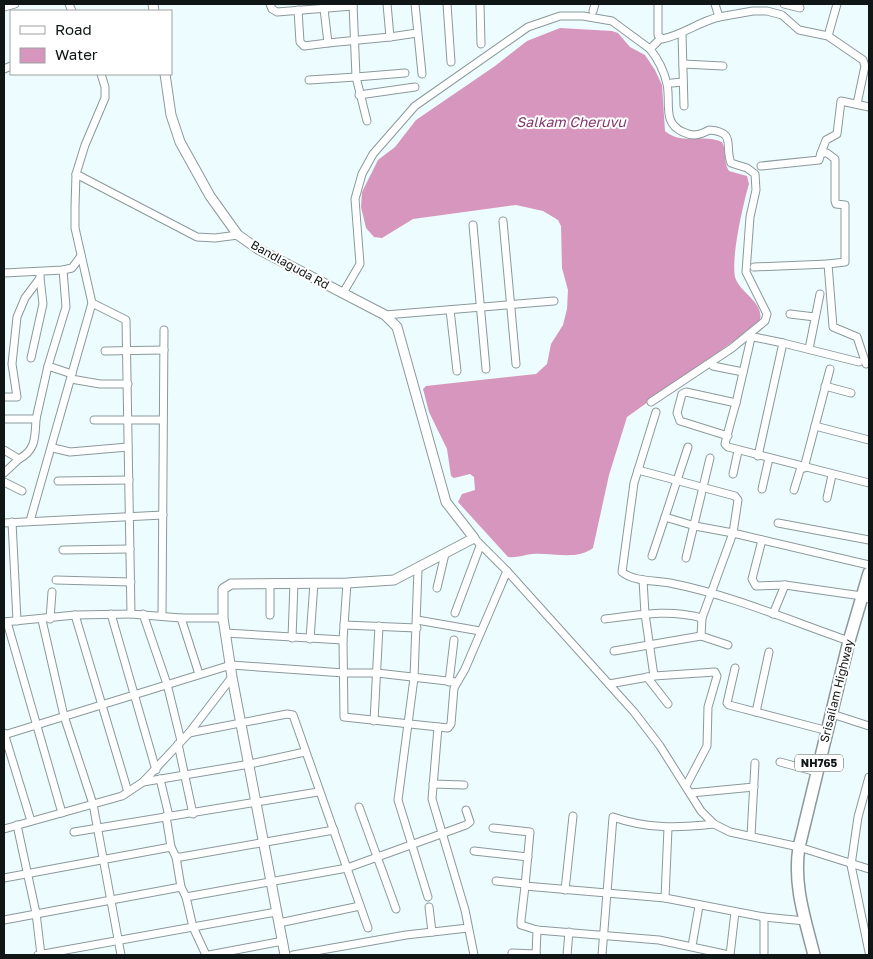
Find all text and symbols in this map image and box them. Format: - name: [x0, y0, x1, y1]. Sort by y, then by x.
- legend: [10, 10, 172, 75]
- text: Road: [55, 20, 92, 38]
- text: Water: [55, 45, 98, 63]
- water label: Salkam Cheruvu: [516, 113, 627, 130]
- street label: Bandlaguda Rd: [248, 237, 332, 292]
- street label: Srisailam Highway: [816, 637, 857, 744]
- road number: NH765: [795, 754, 843, 771]

